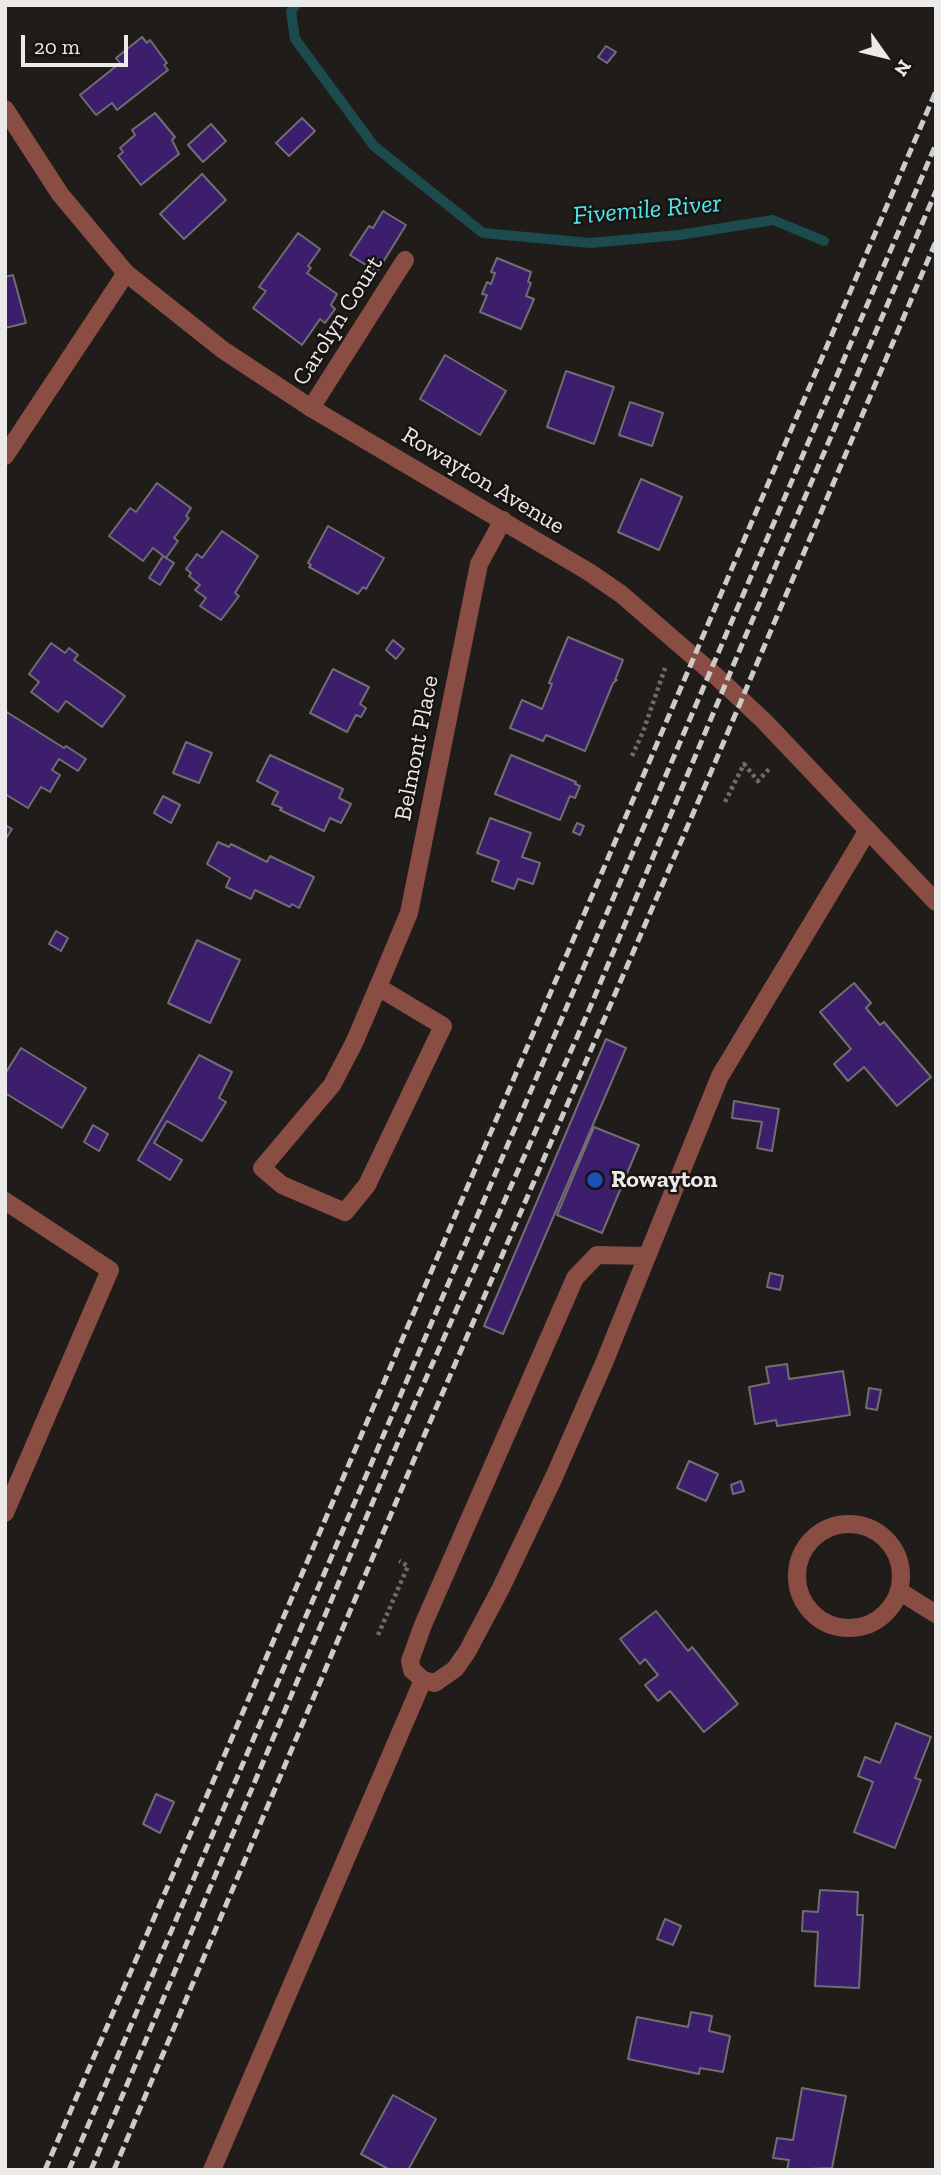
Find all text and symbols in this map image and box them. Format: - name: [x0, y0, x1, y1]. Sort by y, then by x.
- scale bar: [24, 21, 131, 65]
- north arrow: [850, 21, 920, 91]
- text: 20 m: [34, 34, 80, 59]
- text: N: [889, 56, 916, 80]
- water label: Fivemile River: [571, 188, 723, 232]
- street label: Carolyn Court: [287, 251, 389, 391]
- street label: Rowayton Avenue: [396, 421, 570, 541]
- street label: Belmont Place: [389, 673, 445, 823]
- place label: Rowayton: [611, 1166, 717, 1194]
- marker: Rowayton: [585, 1170, 605, 1190]

